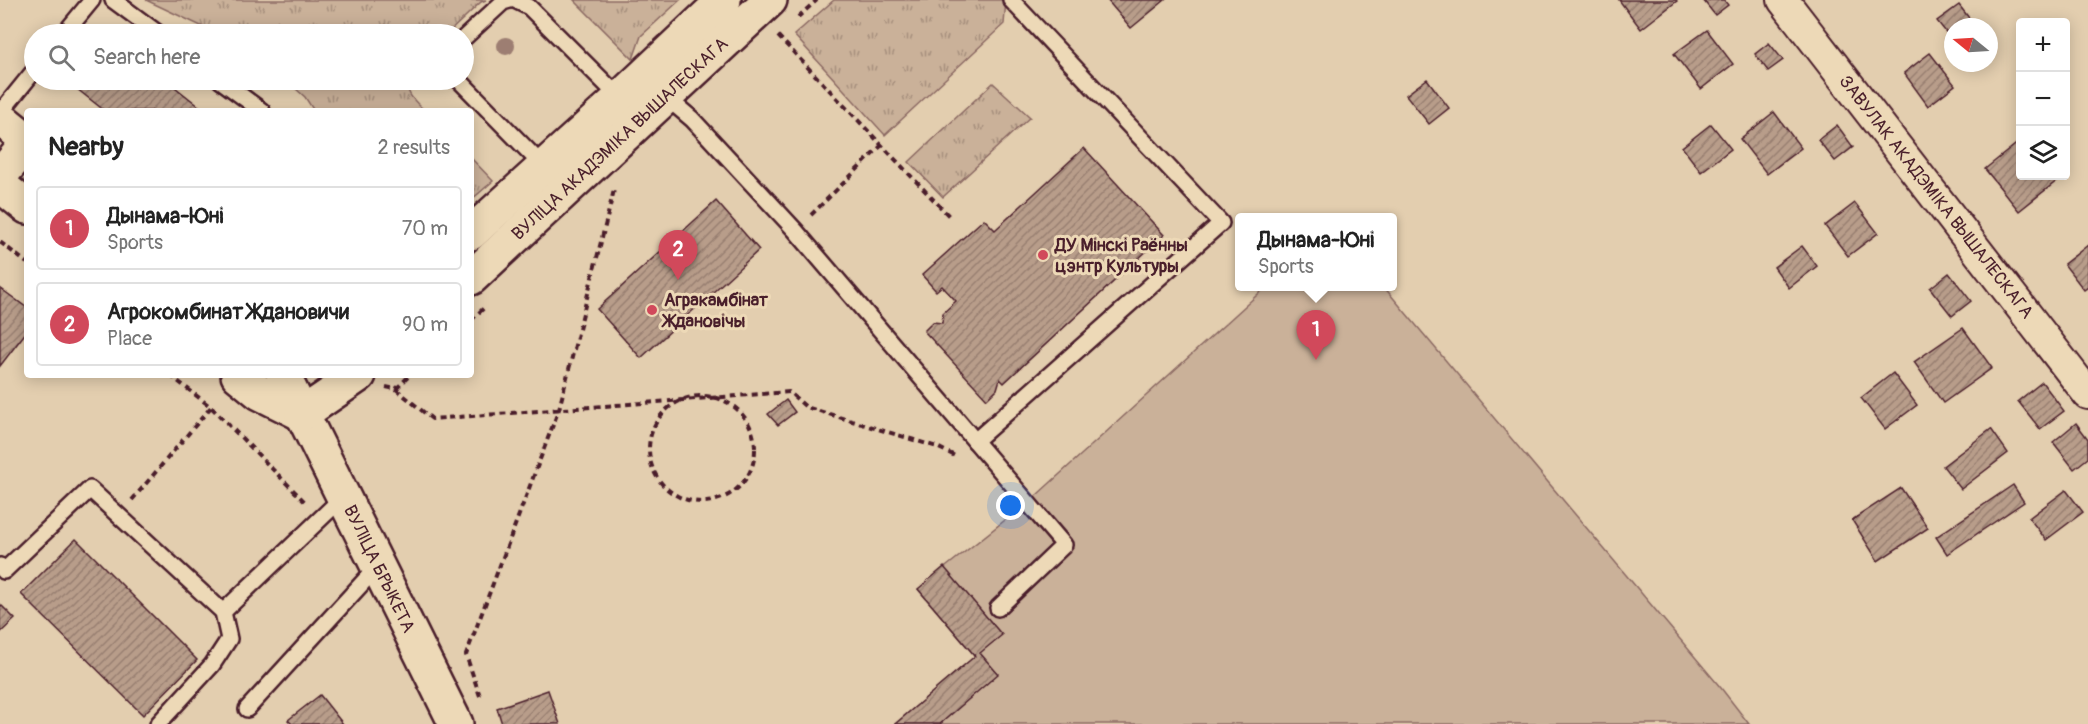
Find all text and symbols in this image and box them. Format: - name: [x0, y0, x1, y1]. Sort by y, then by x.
- north arrow: [1944, 18, 1998, 72]
- map controls: [2016, 18, 2070, 180]
- button: +: [2016, 18, 2070, 72]
- search box: [24, 24, 474, 90]
- street label: ВУЛІЦА АКАДЭМІКА ВЫШАЛЕСКАГА: [507, 32, 733, 246]
- icon: search: [45, 41, 78, 74]
- text: Search here: [93, 43, 200, 71]
- street label: ЗАВУЛАК АКАДЭМІКА ВЫШАЛЕСКАГА: [1834, 71, 2038, 324]
- button: −: [2016, 72, 2070, 126]
- button: layers: [2016, 126, 2070, 180]
- text: Nearby: [48, 131, 124, 163]
- text: 2 results: [378, 135, 450, 160]
- text: Дынама-Юні: [107, 202, 224, 230]
- popup: [1235, 213, 1397, 291]
- text: 1: [66, 216, 73, 241]
- text: 70 m: [402, 216, 448, 241]
- text: Дынама-Юні: [1258, 226, 1374, 254]
- text: Sports: [107, 230, 163, 255]
- pin: 2: [658, 230, 698, 280]
- place label: ДУ Мінскі Раённы цэнтр Культуры: [1054, 234, 1188, 278]
- marker: ДУ Мінскі Раённы цэнтр Культуры: [1036, 248, 1050, 262]
- text: Sports: [1258, 254, 1314, 279]
- place label: Агракамбінат Ждановічы: [661, 289, 769, 333]
- text: Агрокомбинат Ждановичи: [107, 298, 349, 326]
- marker: Агракамбінат Ждановічы: [645, 303, 659, 317]
- pin: 1: [1296, 310, 1336, 360]
- text: 2: [64, 312, 75, 337]
- text: 90 m: [402, 312, 448, 337]
- text: Place: [107, 326, 152, 351]
- your location: [996, 491, 1025, 520]
- street label: ВУЛІЦА БРЫКЕТА: [338, 501, 420, 637]

